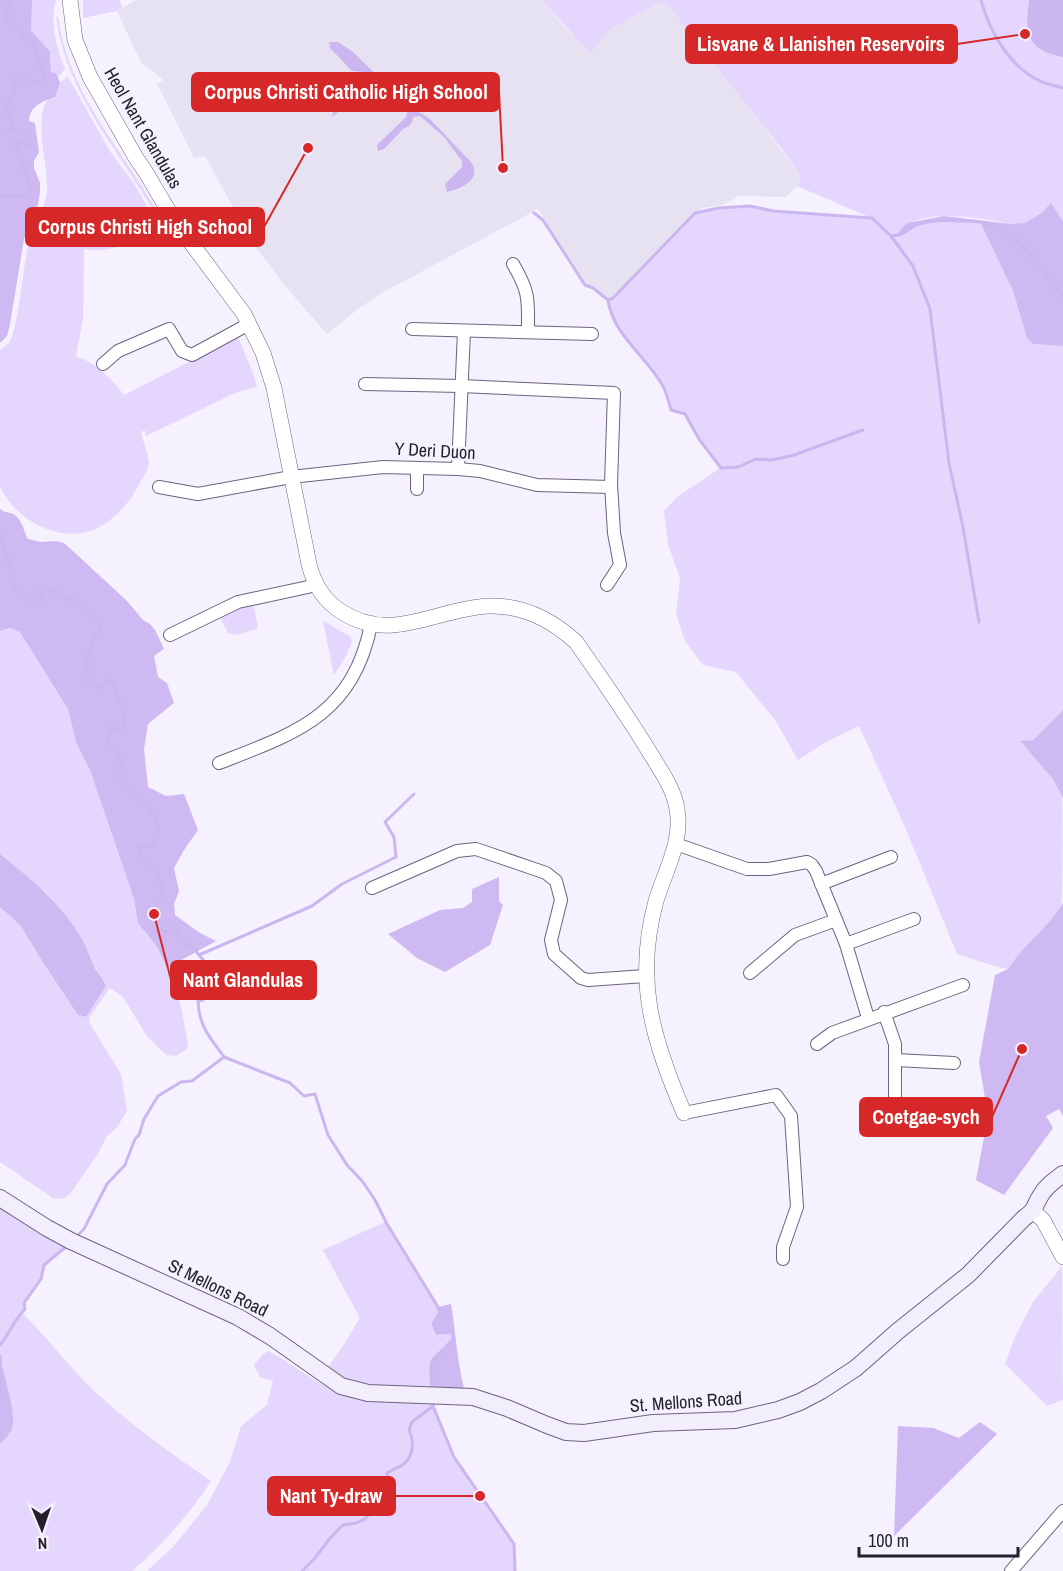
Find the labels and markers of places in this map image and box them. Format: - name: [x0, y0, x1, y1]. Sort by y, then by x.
- callout: Lisvane & Llanishen Reservoirs: [686, 25, 957, 63]
- callout: Corpus Christi Catholic High School: [192, 73, 499, 111]
- callout: Corpus Christi High School: [26, 208, 264, 246]
- callout: Nant Glandulas: [171, 961, 316, 999]
- callout: Coetgae-sych: [860, 1098, 992, 1136]
- callout: Nant Ty-draw: [268, 1477, 395, 1515]

